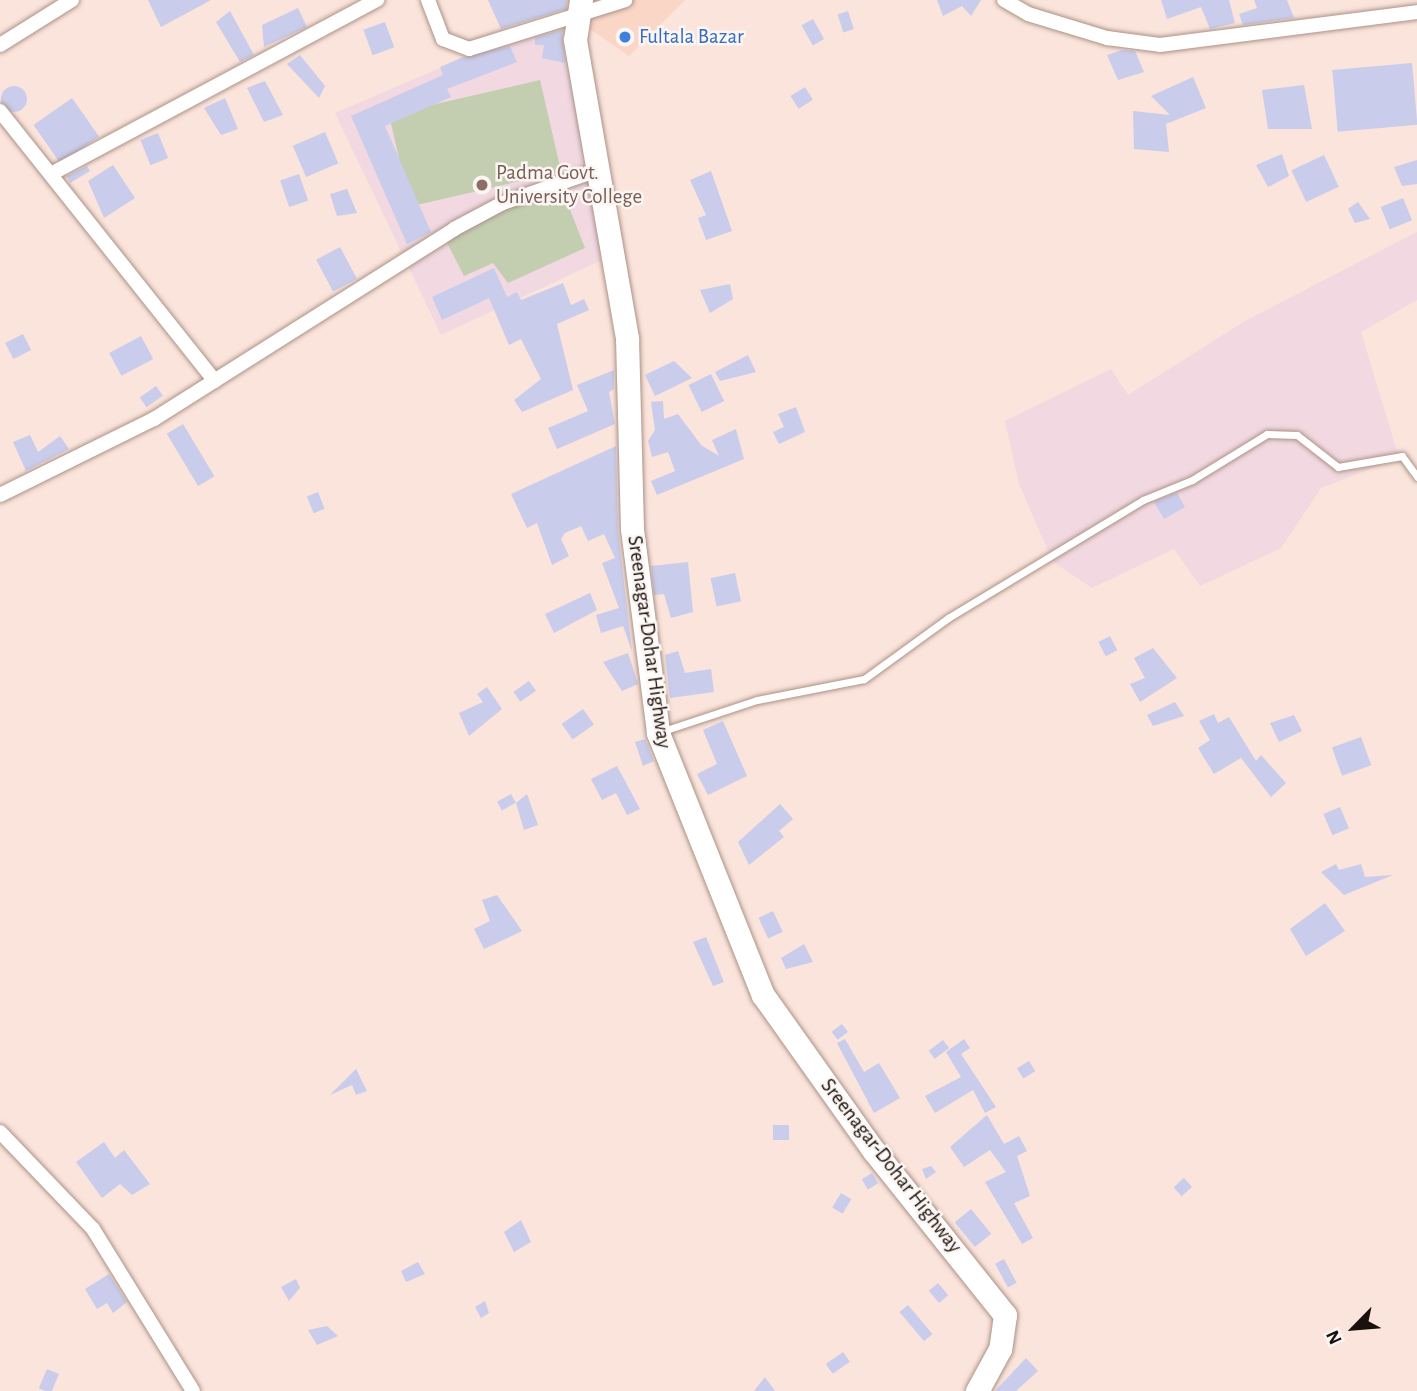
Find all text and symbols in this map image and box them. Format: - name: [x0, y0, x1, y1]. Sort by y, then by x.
- place label: Fultala Bazar: [639, 24, 744, 50]
- marker: Fultala Bazar: [617, 29, 633, 45]
- place label: Padma Govt. University College: [496, 160, 642, 210]
- marker: Padma Govt. University College: [474, 177, 490, 193]
- street label: Sreenagar-Dohar Highway: [622, 534, 676, 750]
- street label: Sreenagar-Dohar Highway: [815, 1074, 967, 1258]
- north arrow: [1319, 1293, 1389, 1363]
- text: N: [1323, 1327, 1346, 1347]

